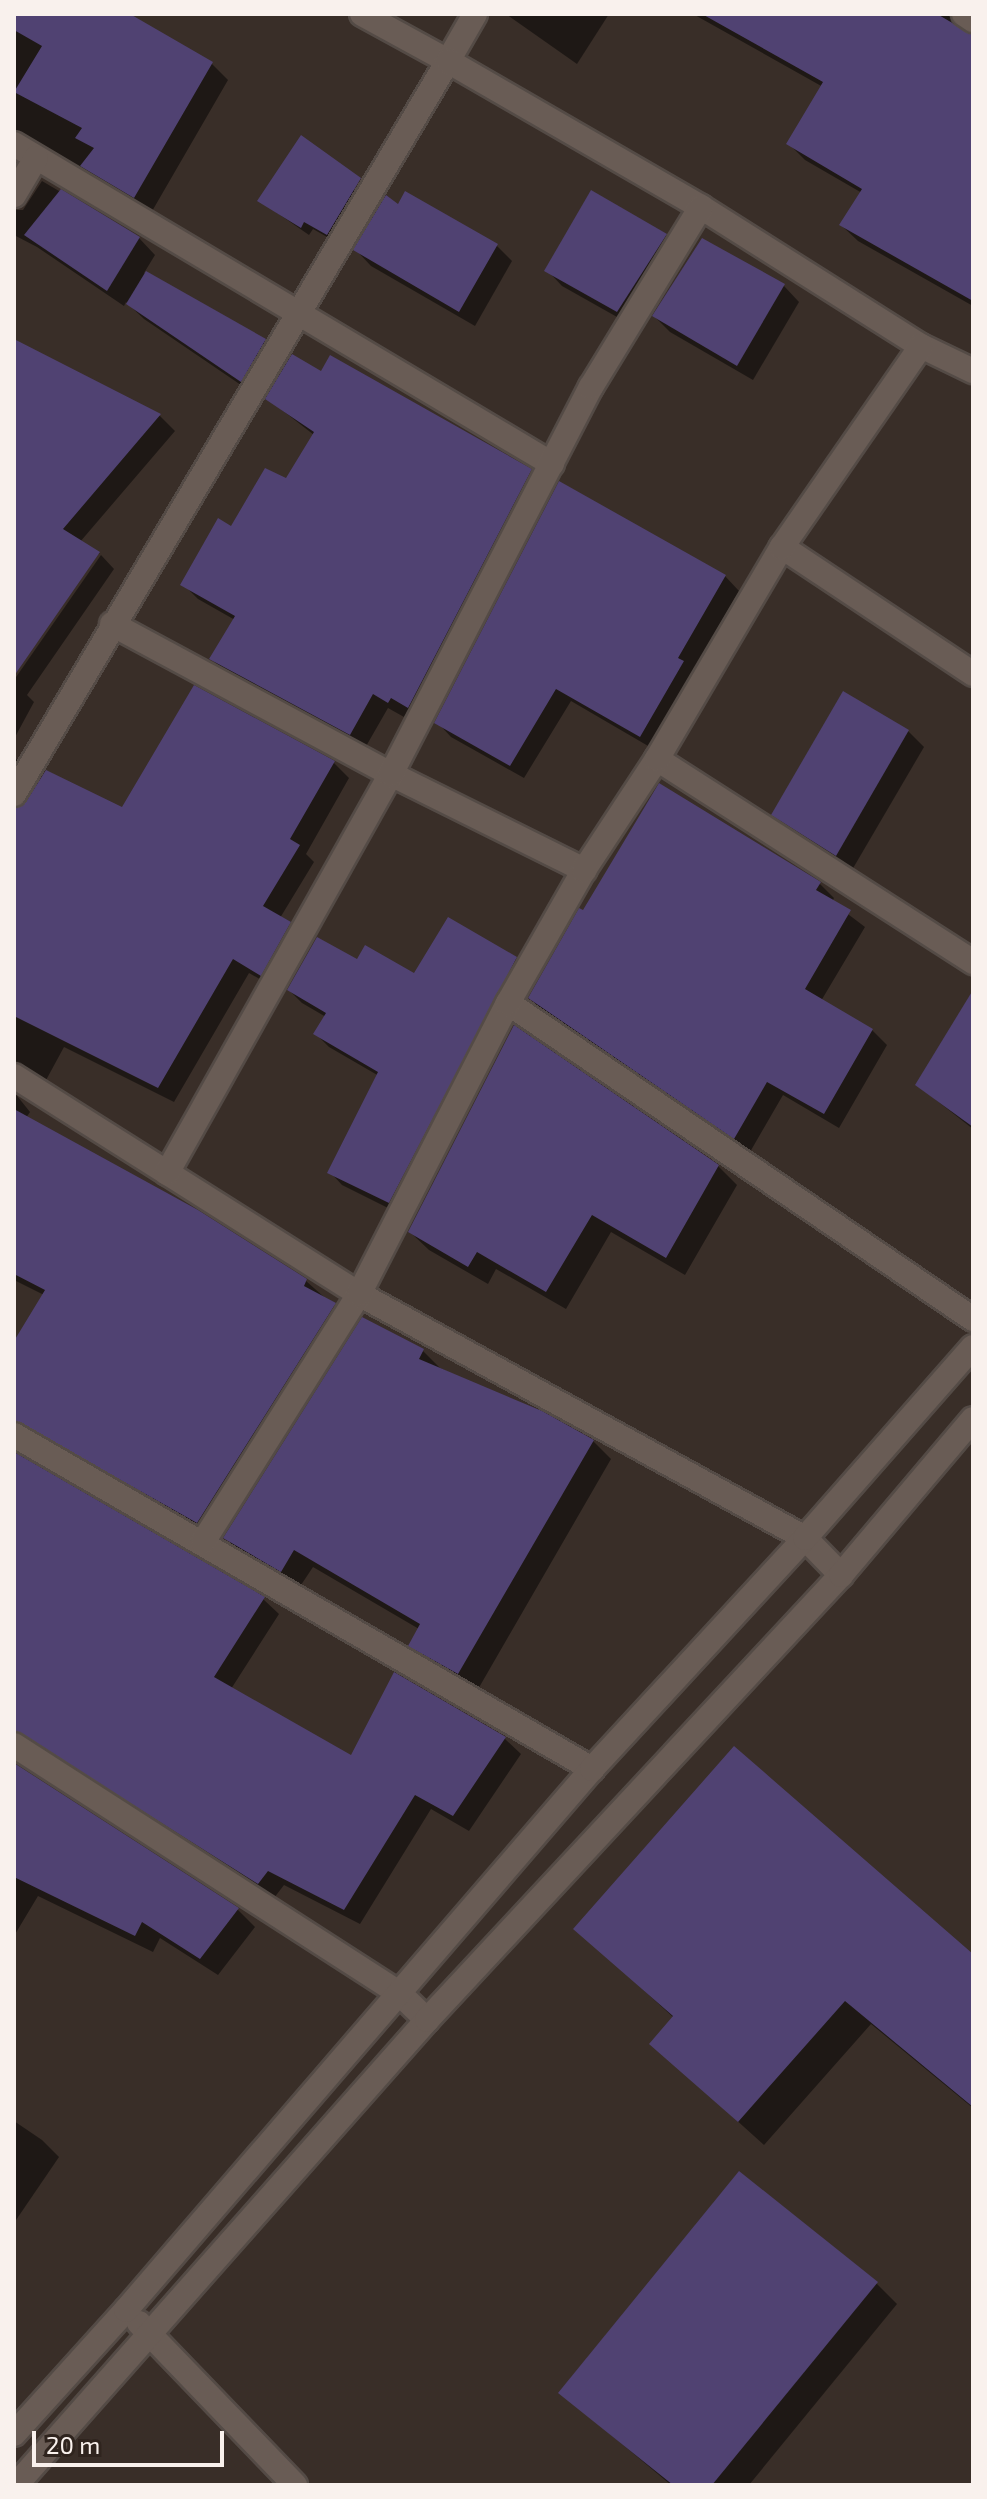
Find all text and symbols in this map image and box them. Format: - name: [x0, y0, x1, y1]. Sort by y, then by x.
- scale bar: [36, 2415, 228, 2465]
- text: 20 m: [46, 2430, 100, 2459]

